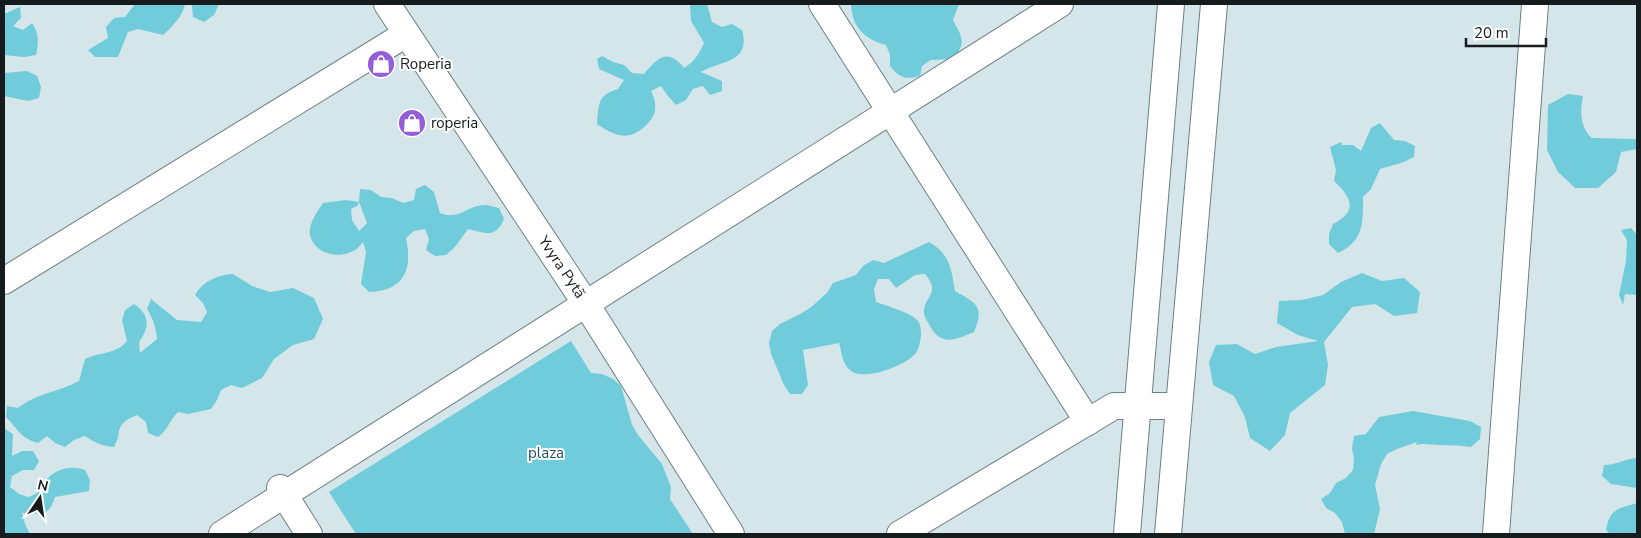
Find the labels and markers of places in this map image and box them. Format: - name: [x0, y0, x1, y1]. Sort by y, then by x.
- shop icon: Roperia: [366, 49, 396, 79]
- place label: Roperia: [400, 54, 452, 74]
- shop icon: roperia: [397, 108, 427, 138]
- place label: roperia: [431, 113, 478, 133]

